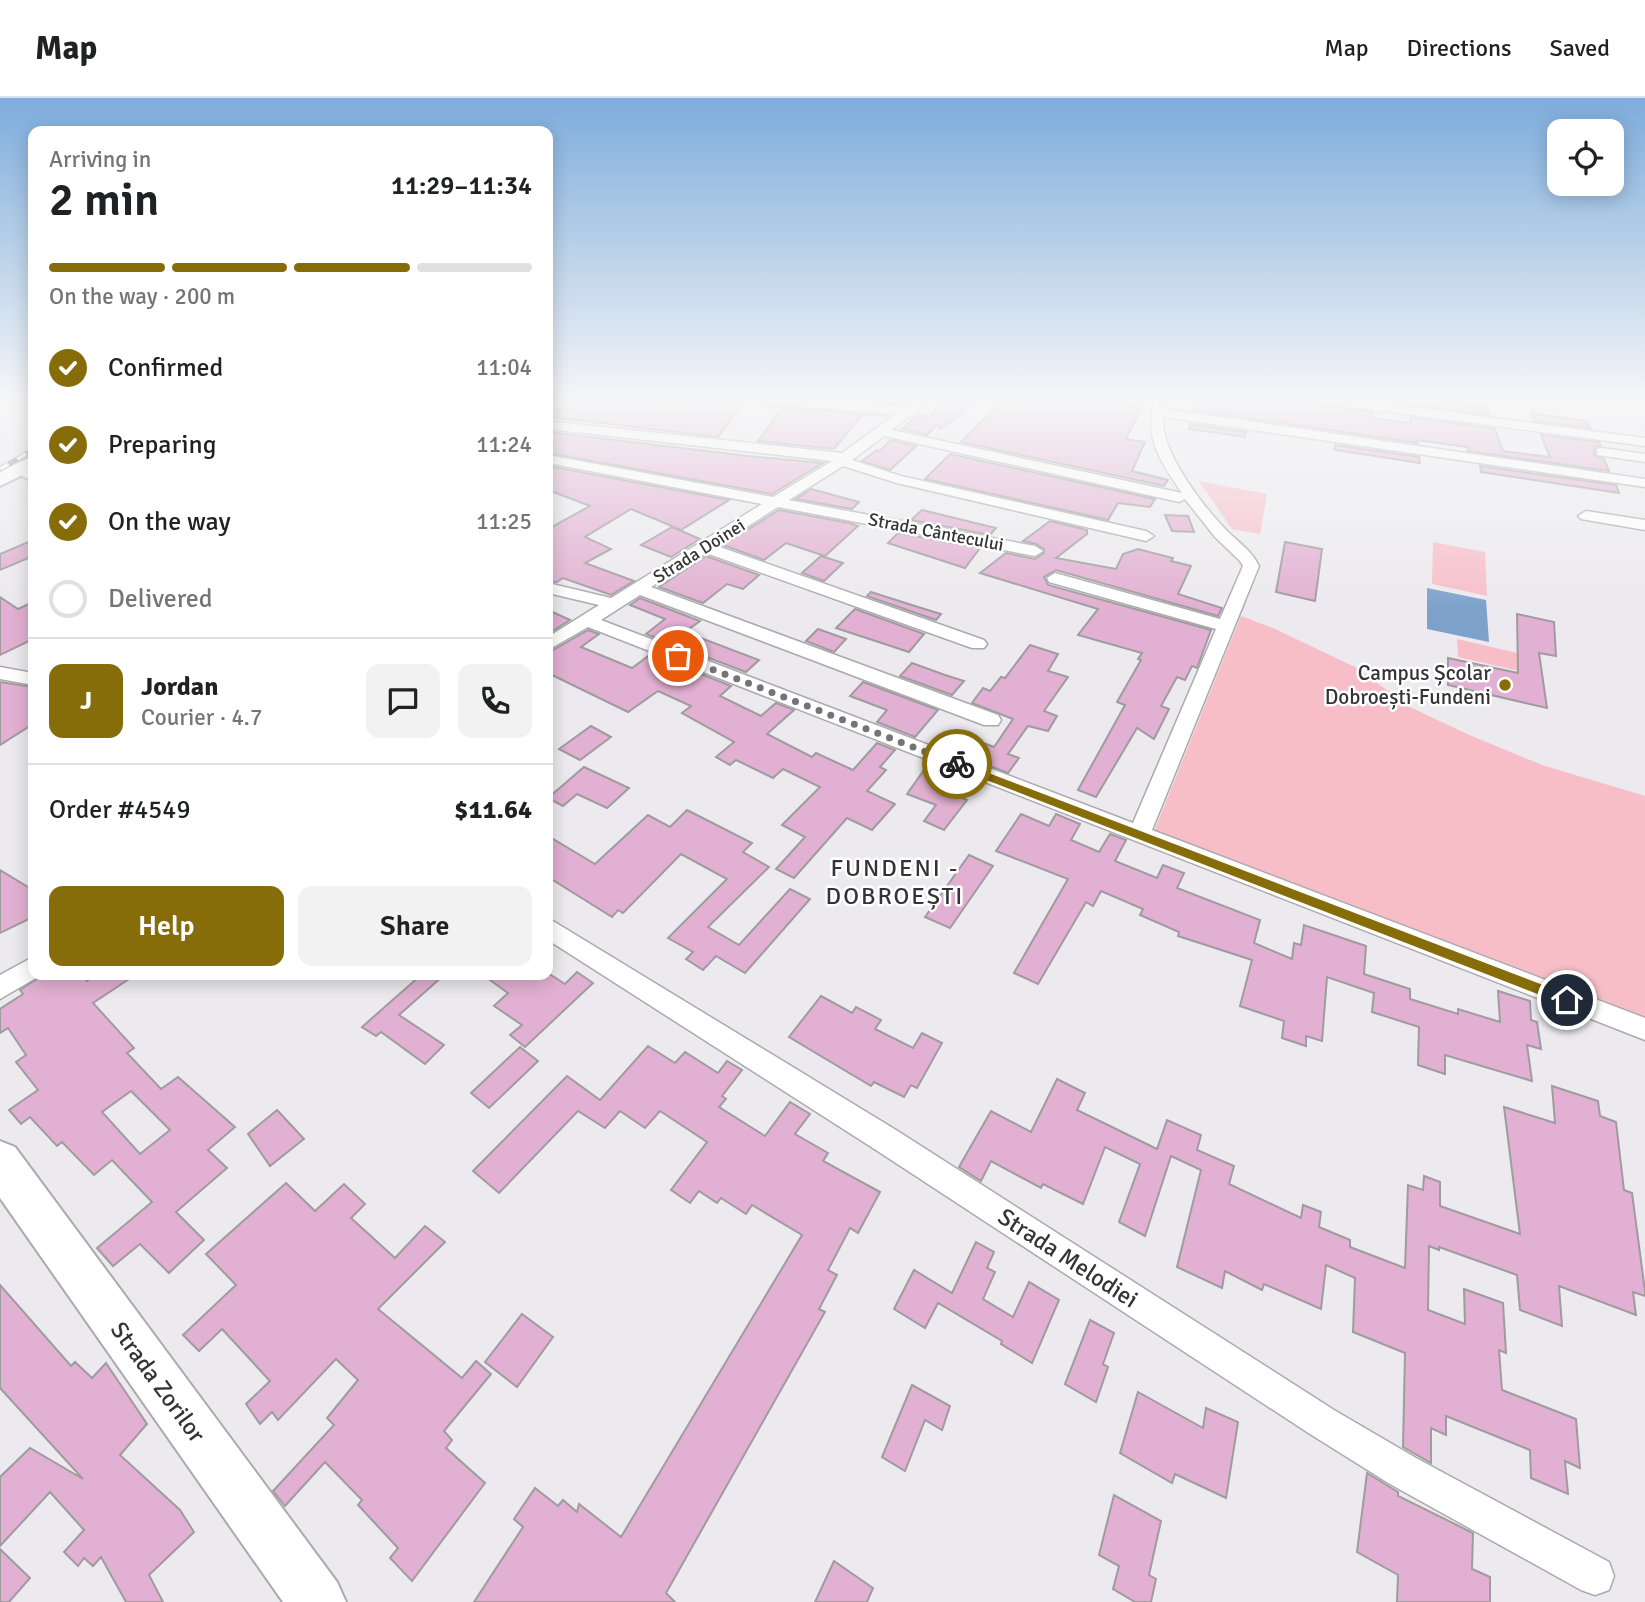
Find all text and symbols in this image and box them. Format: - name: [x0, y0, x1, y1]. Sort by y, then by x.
- text: Map: [35, 28, 97, 69]
- text: Map: [1324, 33, 1369, 63]
- text: Directions: [1407, 33, 1512, 63]
- text: Saved: [1550, 33, 1610, 63]
- map controls: [1547, 119, 1624, 196]
- button: locate: [1547, 119, 1624, 196]
- text: Arriving in: [49, 145, 151, 174]
- text: 11:29–11:34: [391, 170, 532, 202]
- text: 2 min: [49, 172, 159, 228]
- text: On the way · 200 m: [49, 282, 235, 311]
- icon: check: [49, 349, 87, 387]
- text: Confirmed: [108, 352, 223, 384]
- text: 11:04: [476, 353, 532, 382]
- icon: check: [49, 426, 87, 464]
- text: Preparing: [108, 429, 216, 461]
- text: 11:24: [476, 430, 532, 459]
- icon: check: [49, 503, 87, 541]
- text: On the way: [108, 506, 231, 538]
- text: 11:25: [476, 507, 532, 536]
- street label: Strada Cântecului: [866, 508, 1006, 556]
- street label: Strada Doinei: [649, 514, 749, 588]
- text: Delivered: [108, 583, 213, 615]
- pin: [648, 626, 708, 686]
- icon: bag: [659, 637, 697, 675]
- place label: Campus Școlar Dobroești-Fundeni: [1325, 660, 1491, 710]
- button: chat: [366, 664, 440, 738]
- button: phone: [458, 664, 532, 738]
- text: Jordan: [141, 671, 218, 703]
- marker: Campus Școlar Dobroești-Fundeni: [1497, 677, 1513, 693]
- text: J: [80, 685, 92, 717]
- text: Courier · 4.7: [141, 703, 262, 732]
- courier: [922, 729, 992, 799]
- icon: bike: [938, 745, 976, 783]
- text: Order #4549: [49, 794, 190, 826]
- text: $11.64: [454, 794, 532, 826]
- district label: FUNDENI - DOBROEȘTI: [826, 853, 964, 911]
- button: Help: [49, 886, 284, 966]
- button: Share: [298, 886, 532, 966]
- pin: [1537, 970, 1597, 1030]
- icon: home: [1548, 981, 1586, 1019]
- street label: Strada Melodiei: [992, 1202, 1144, 1314]
- street label: Strada Zorilor: [104, 1316, 212, 1448]

